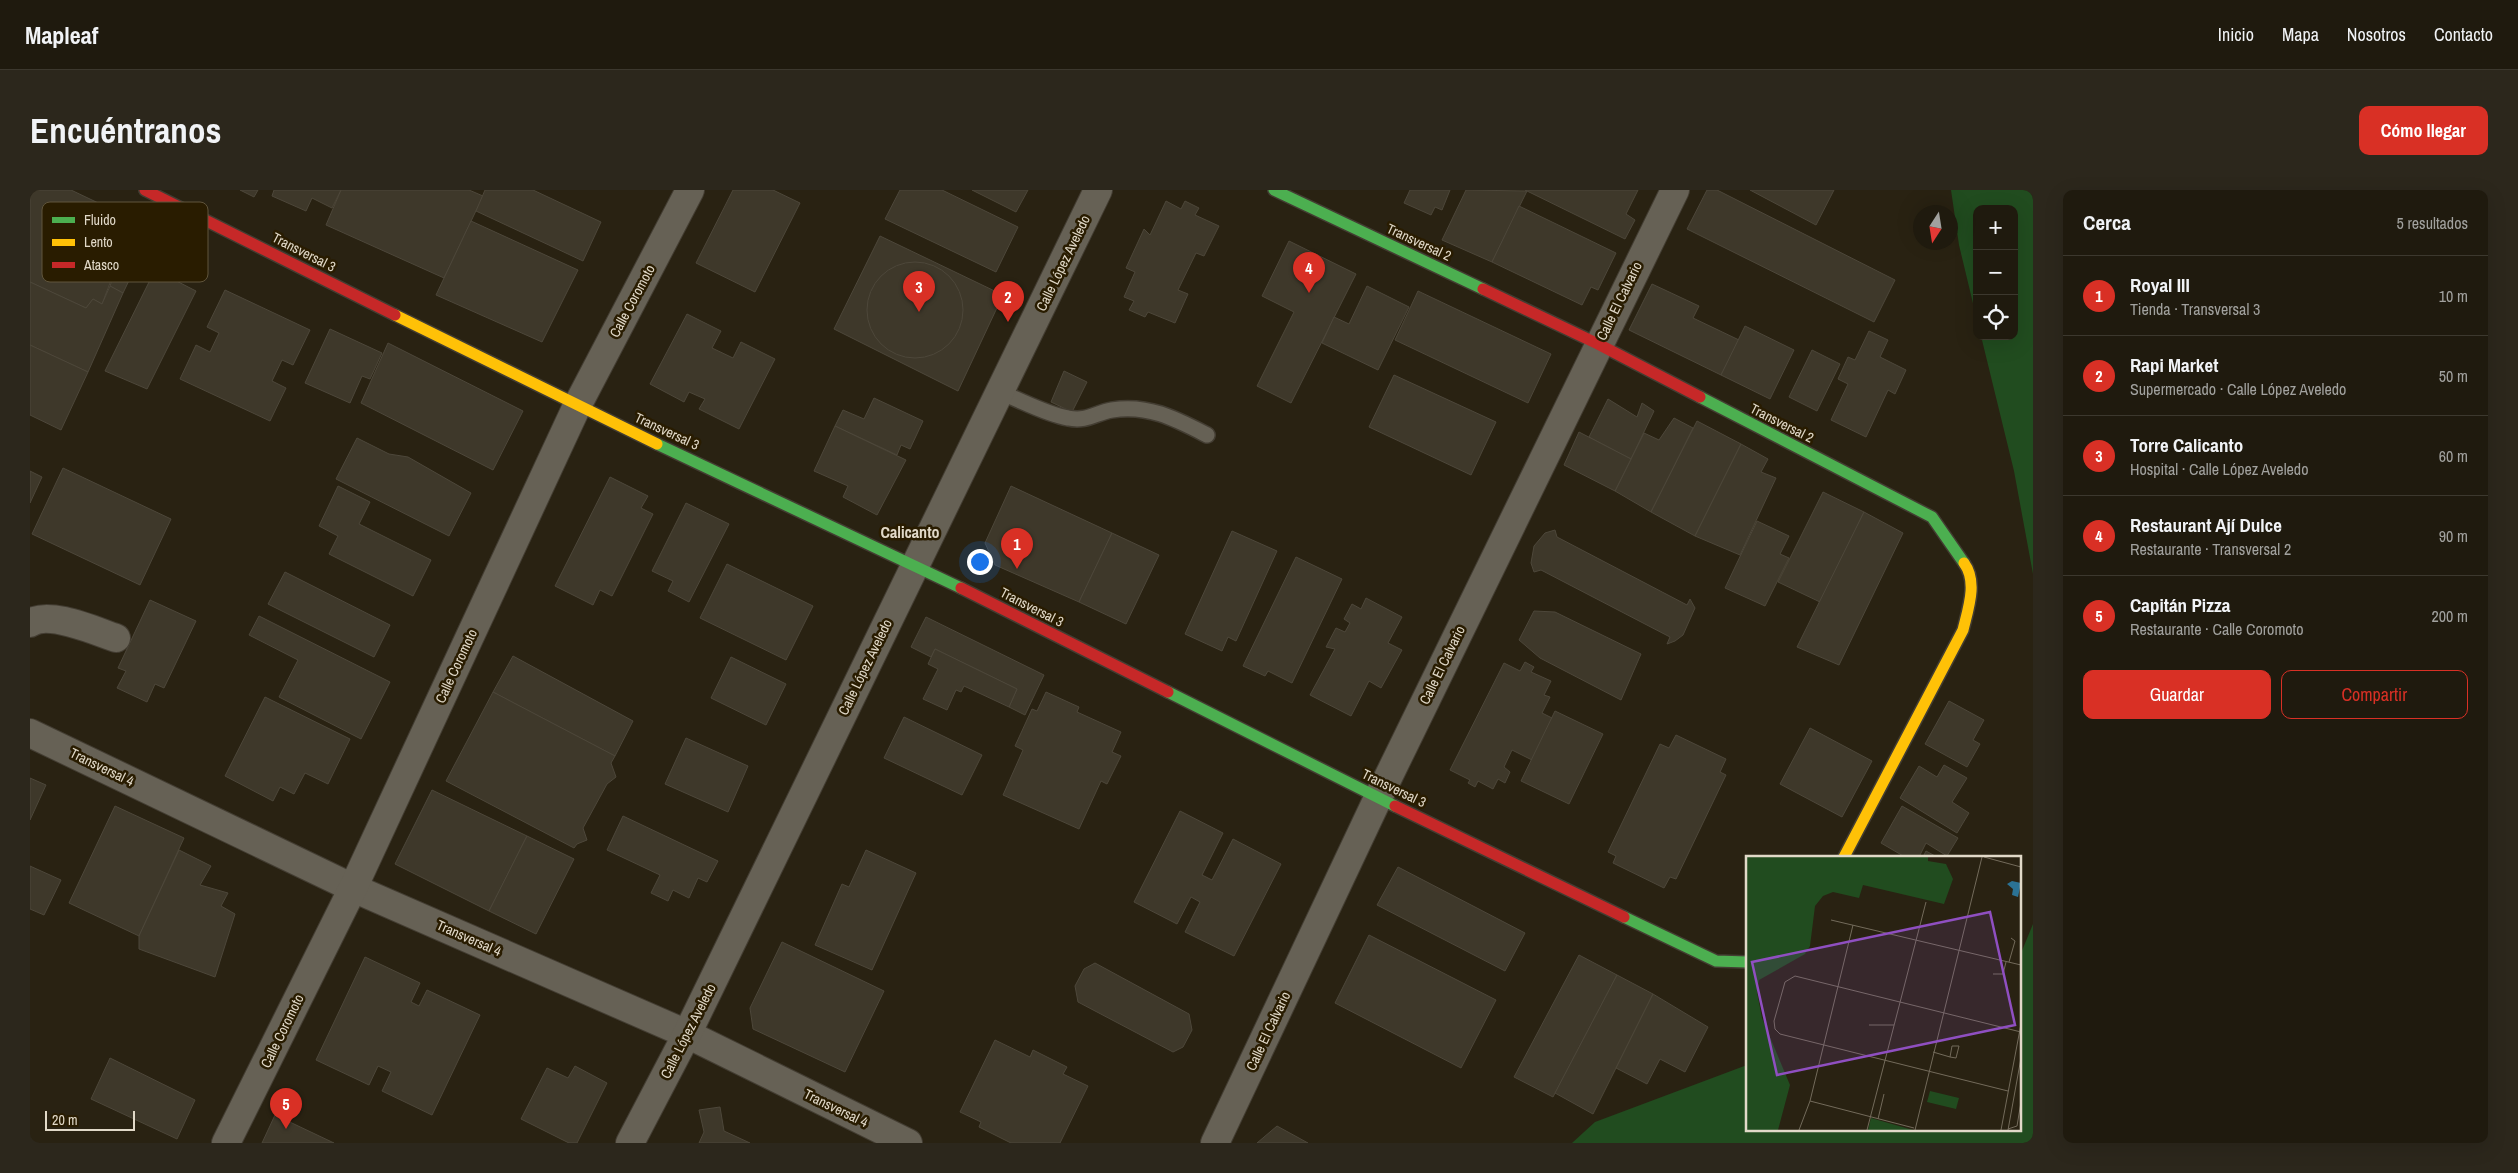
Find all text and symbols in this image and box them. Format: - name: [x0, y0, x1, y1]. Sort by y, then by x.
- text: Mapleaf: [25, 19, 98, 51]
- text: Inicio: [2218, 22, 2254, 47]
- text: Mapa: [2282, 22, 2319, 47]
- text: Nosotros: [2347, 22, 2406, 47]
- text: Contacto: [2434, 22, 2493, 47]
- button: Cómo llegar: [2359, 106, 2488, 155]
- text: Encuéntranos: [30, 107, 221, 154]
- legend: [42, 202, 208, 282]
- north arrow: [1913, 205, 1958, 250]
- map controls: [1973, 205, 2018, 340]
- button: +: [1973, 205, 2018, 250]
- text: Cerca: [2083, 208, 2131, 237]
- text: Fluido: [84, 211, 116, 229]
- street label: Calle López Aveledo: [1032, 212, 1094, 314]
- text: 5 resultados: [2397, 212, 2468, 234]
- street label: Transversal 2: [1384, 219, 1454, 265]
- street label: Transversal 3: [269, 228, 339, 276]
- text: Lento: [84, 233, 113, 251]
- button: −: [1973, 250, 2018, 295]
- pin: 4: [1293, 252, 1325, 293]
- text: Atasco: [83, 256, 119, 274]
- street label: Calle El Calvario: [1592, 259, 1646, 343]
- street label: Calle Coromoto: [605, 262, 659, 340]
- pin: 3: [903, 271, 935, 312]
- text: Royal III: [2130, 272, 2190, 298]
- pin: 2: [992, 281, 1024, 322]
- text: 1: [2095, 285, 2103, 307]
- text: 10 m: [2439, 285, 2468, 307]
- button: locate: [1973, 295, 2018, 340]
- text: Tienda · Transversal 3: [2130, 298, 2260, 320]
- text: Rapi Market: [2130, 352, 2218, 378]
- text: 2: [2095, 365, 2103, 387]
- text: 50 m: [2439, 365, 2468, 387]
- text: Supermercado · Calle López Aveledo: [2130, 378, 2346, 400]
- street label: Transversal 2: [1747, 399, 1817, 447]
- street label: Transversal 3: [632, 408, 702, 454]
- text: Torre Calicanto: [2130, 432, 2243, 458]
- text: 3: [2095, 445, 2103, 467]
- text: 60 m: [2439, 445, 2468, 467]
- text: Hospital · Calle López Aveledo: [2130, 458, 2308, 480]
- text: Restaurant Ají Dulce: [2130, 512, 2282, 538]
- district label: Calicanto: [880, 521, 940, 543]
- text: 4: [2095, 525, 2103, 547]
- text: 90 m: [2439, 525, 2468, 547]
- pin: 1: [1001, 528, 1033, 569]
- text: Restaurante · Transversal 2: [2130, 538, 2291, 560]
- your location: [967, 549, 993, 575]
- street label: Transversal 3: [997, 583, 1067, 631]
- text: Capitán Pizza: [2130, 592, 2230, 618]
- text: 5: [2095, 605, 2103, 627]
- text: 200 m: [2432, 605, 2468, 627]
- street label: Calle López Aveledo: [834, 616, 896, 718]
- text: Restaurante · Calle Coromoto: [2130, 618, 2304, 640]
- street label: Calle El Calvario: [1415, 623, 1469, 707]
- street label: Calle Coromoto: [431, 626, 481, 706]
- button: Guardar: [2083, 670, 2271, 719]
- button: Compartir: [2281, 670, 2468, 719]
- street label: Transversal 4: [67, 744, 138, 791]
- street label: Transversal 3: [1359, 765, 1429, 811]
- inset map: [1746, 856, 2020, 1130]
- street label: Transversal 4: [434, 916, 505, 961]
- street label: Calle López Aveledo: [656, 980, 720, 1082]
- street label: Calle El Calvario: [1242, 988, 1294, 1074]
- street label: Calle Coromoto: [256, 991, 308, 1071]
- street label: Transversal 4: [801, 1085, 872, 1132]
- pin: 5: [270, 1088, 302, 1129]
- scale bar: [45, 1108, 135, 1131]
- text: 20 m: [52, 1111, 78, 1129]

